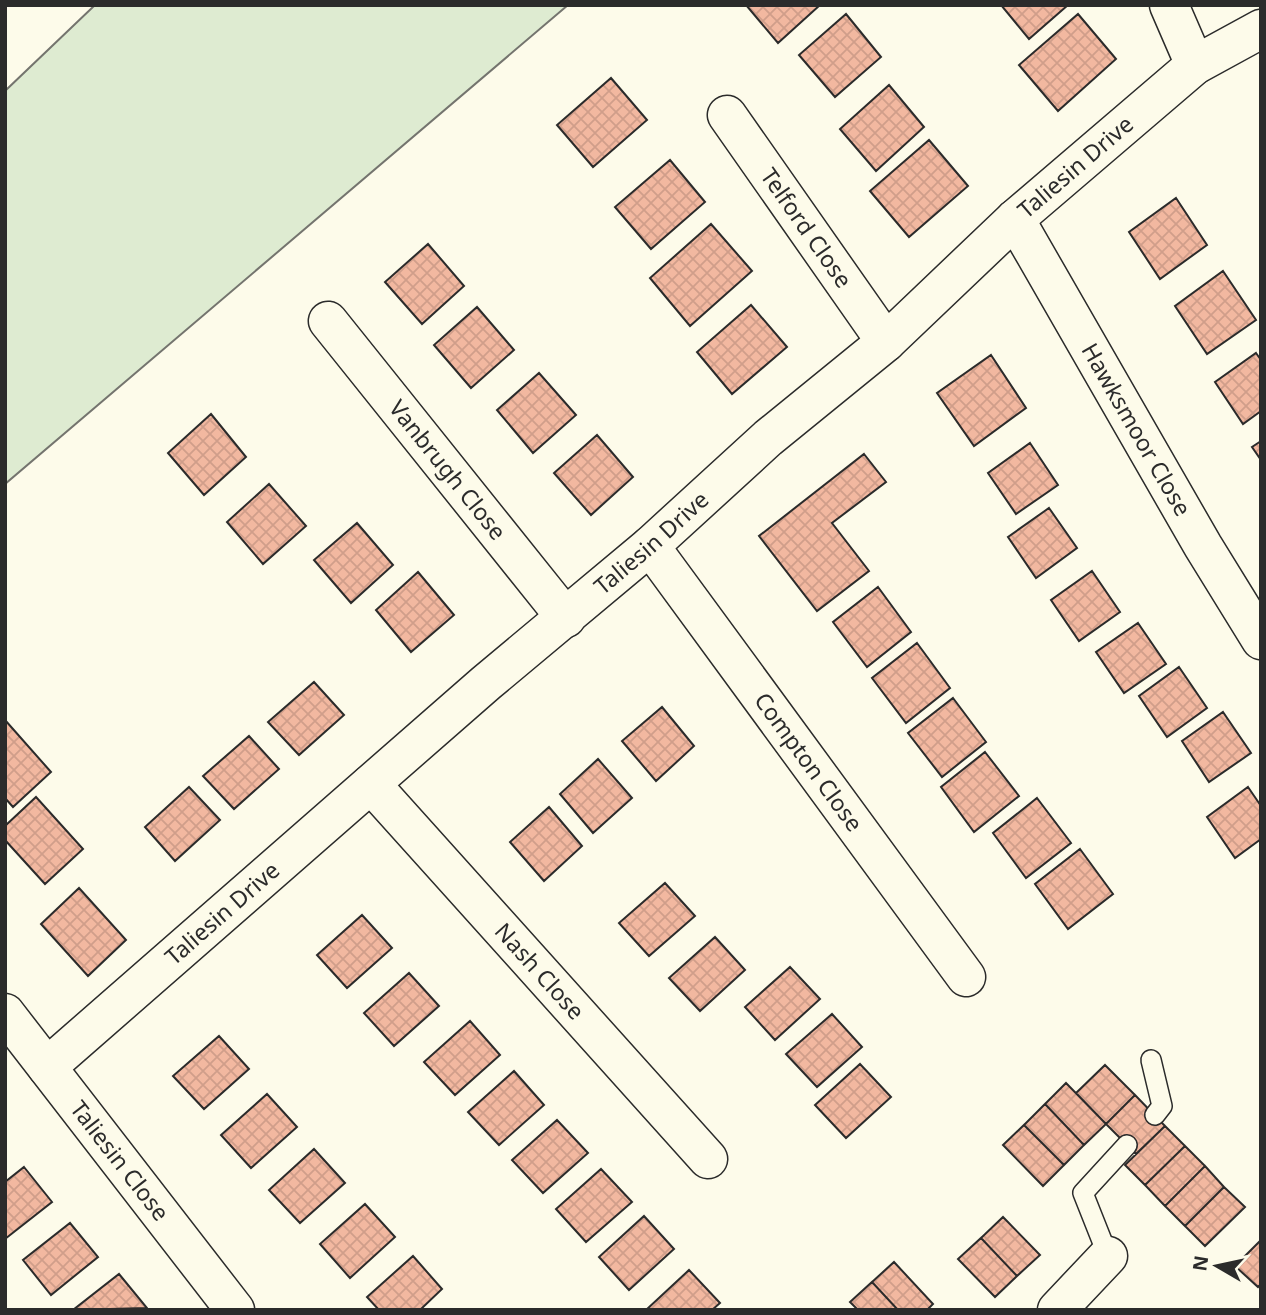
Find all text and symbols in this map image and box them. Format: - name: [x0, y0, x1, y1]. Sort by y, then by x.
- street label: Taliesin Drive: [1010, 108, 1140, 225]
- street label: Telford Close: [754, 161, 860, 294]
- street label: Hawksmoor Close: [1075, 337, 1199, 522]
- street label: Vanbrugh Close: [382, 393, 514, 546]
- street label: Taliesin Drive: [587, 483, 715, 601]
- street label: Compton Close: [748, 686, 871, 838]
- street label: Taliesin Drive: [157, 854, 286, 972]
- street label: Nash Close: [488, 915, 592, 1026]
- street label: Taliesin Close: [63, 1093, 177, 1227]
- north arrow: [1182, 1231, 1252, 1301]
- text: N: [1186, 1254, 1214, 1273]

